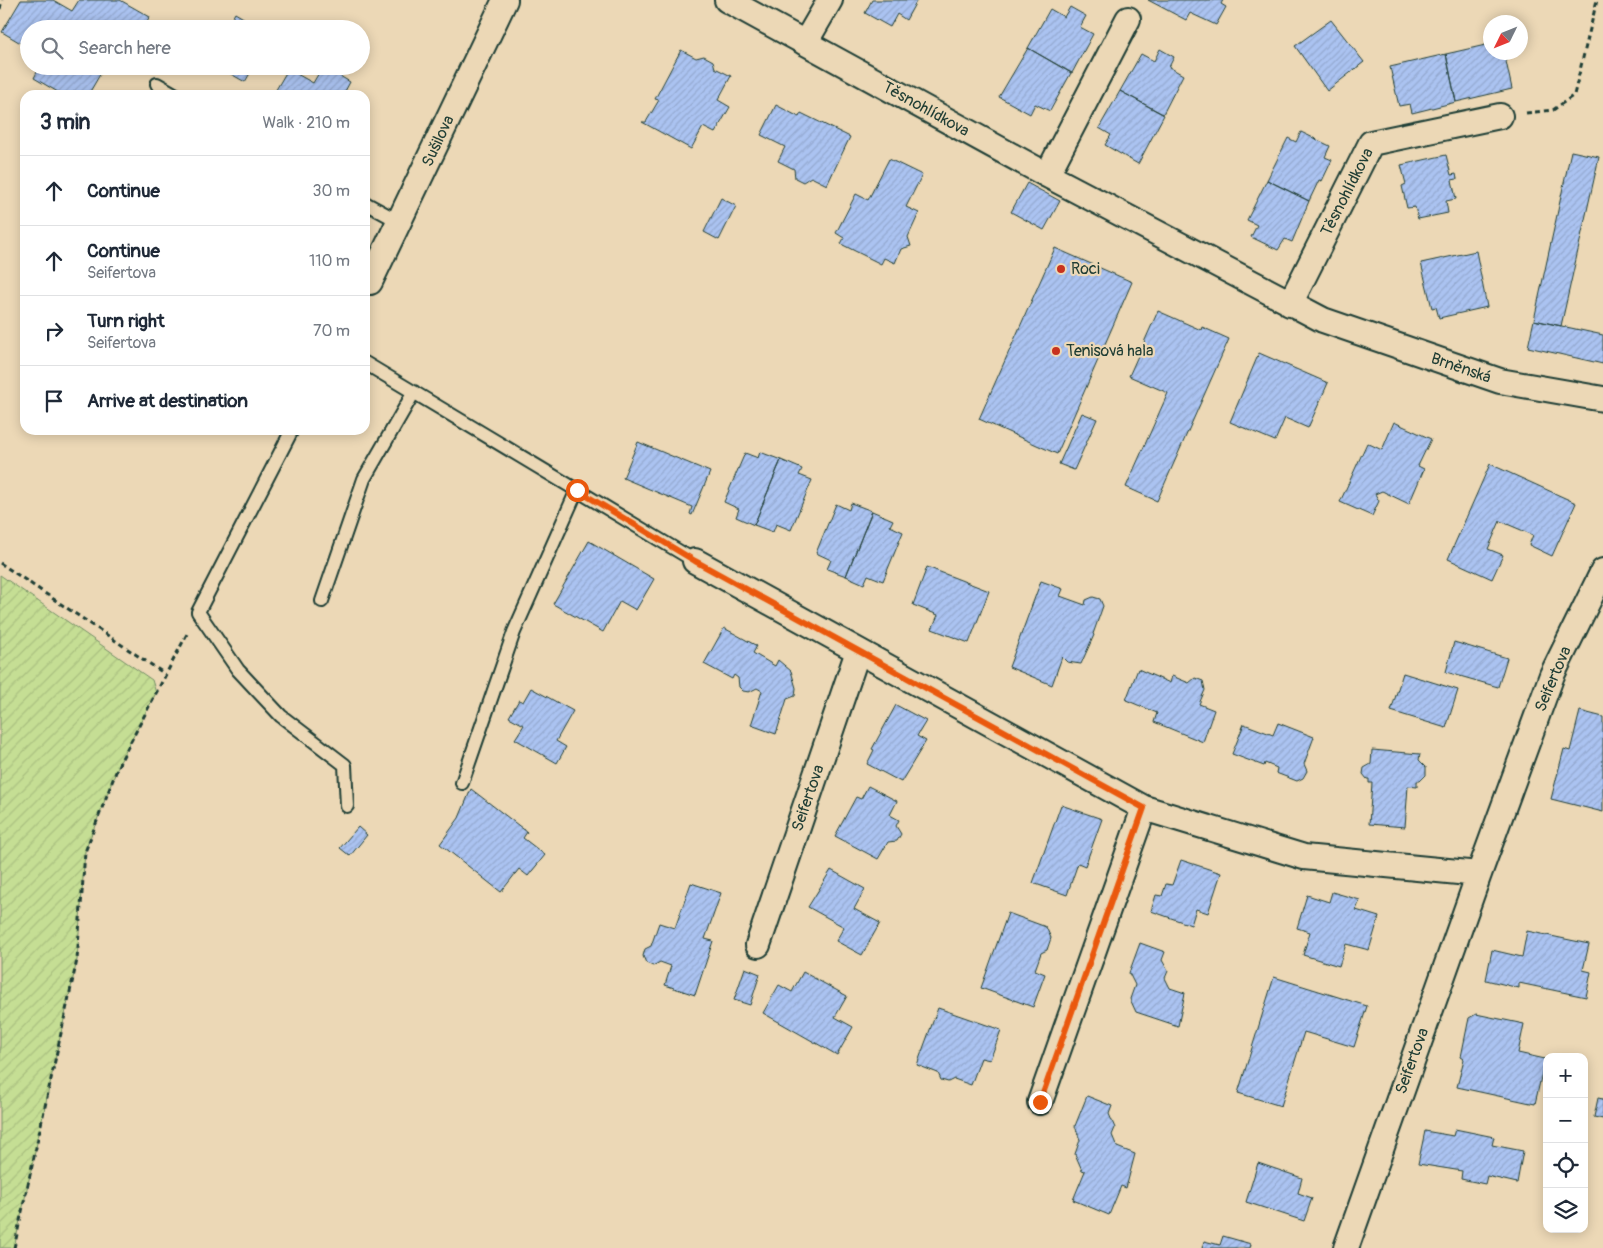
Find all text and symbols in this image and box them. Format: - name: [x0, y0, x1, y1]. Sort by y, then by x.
- north arrow: [1483, 15, 1528, 60]
- search box: [20, 20, 370, 75]
- icon: search: [38, 34, 66, 62]
- text: Search here: [78, 36, 171, 60]
- street label: Těsnohlídkova: [879, 77, 973, 141]
- text: 3 min: [40, 109, 90, 136]
- street label: Sušilova: [417, 112, 459, 170]
- text: Walk · 210 m: [262, 113, 350, 133]
- street label: Těsnohlídkova: [1316, 145, 1378, 239]
- icon: ahead: [40, 177, 68, 205]
- text: Continue: [87, 179, 160, 203]
- text: 30 m: [312, 181, 350, 201]
- text: Continue: [87, 239, 160, 263]
- icon: ahead: [40, 247, 68, 275]
- text: 110 m: [309, 251, 350, 271]
- place label: Roci: [1071, 259, 1100, 279]
- text: Seifertova: [87, 263, 156, 283]
- marker: Roci: [1055, 263, 1067, 275]
- text: Turn right: [87, 309, 165, 333]
- icon: right: [40, 317, 68, 345]
- text: 70 m: [313, 321, 350, 341]
- text: Seifertova: [87, 333, 156, 353]
- place label: Tenisová hala: [1066, 341, 1153, 361]
- marker: Tenisová hala: [1050, 345, 1062, 357]
- street label: Brněnská: [1428, 348, 1494, 388]
- icon: arrive: [40, 387, 68, 415]
- text: Arrive at destination: [87, 389, 248, 413]
- route start: [566, 479, 589, 502]
- street label: Seifertova: [1530, 643, 1576, 715]
- street label: Seifertova: [787, 762, 829, 834]
- street label: Seifertova: [1391, 1025, 1433, 1097]
- map controls: [1543, 1053, 1588, 1233]
- button: +: [1543, 1053, 1588, 1098]
- route end: [1029, 1091, 1052, 1114]
- button: −: [1543, 1098, 1588, 1143]
- button: locate: [1543, 1143, 1588, 1188]
- button: layers: [1543, 1188, 1588, 1233]

